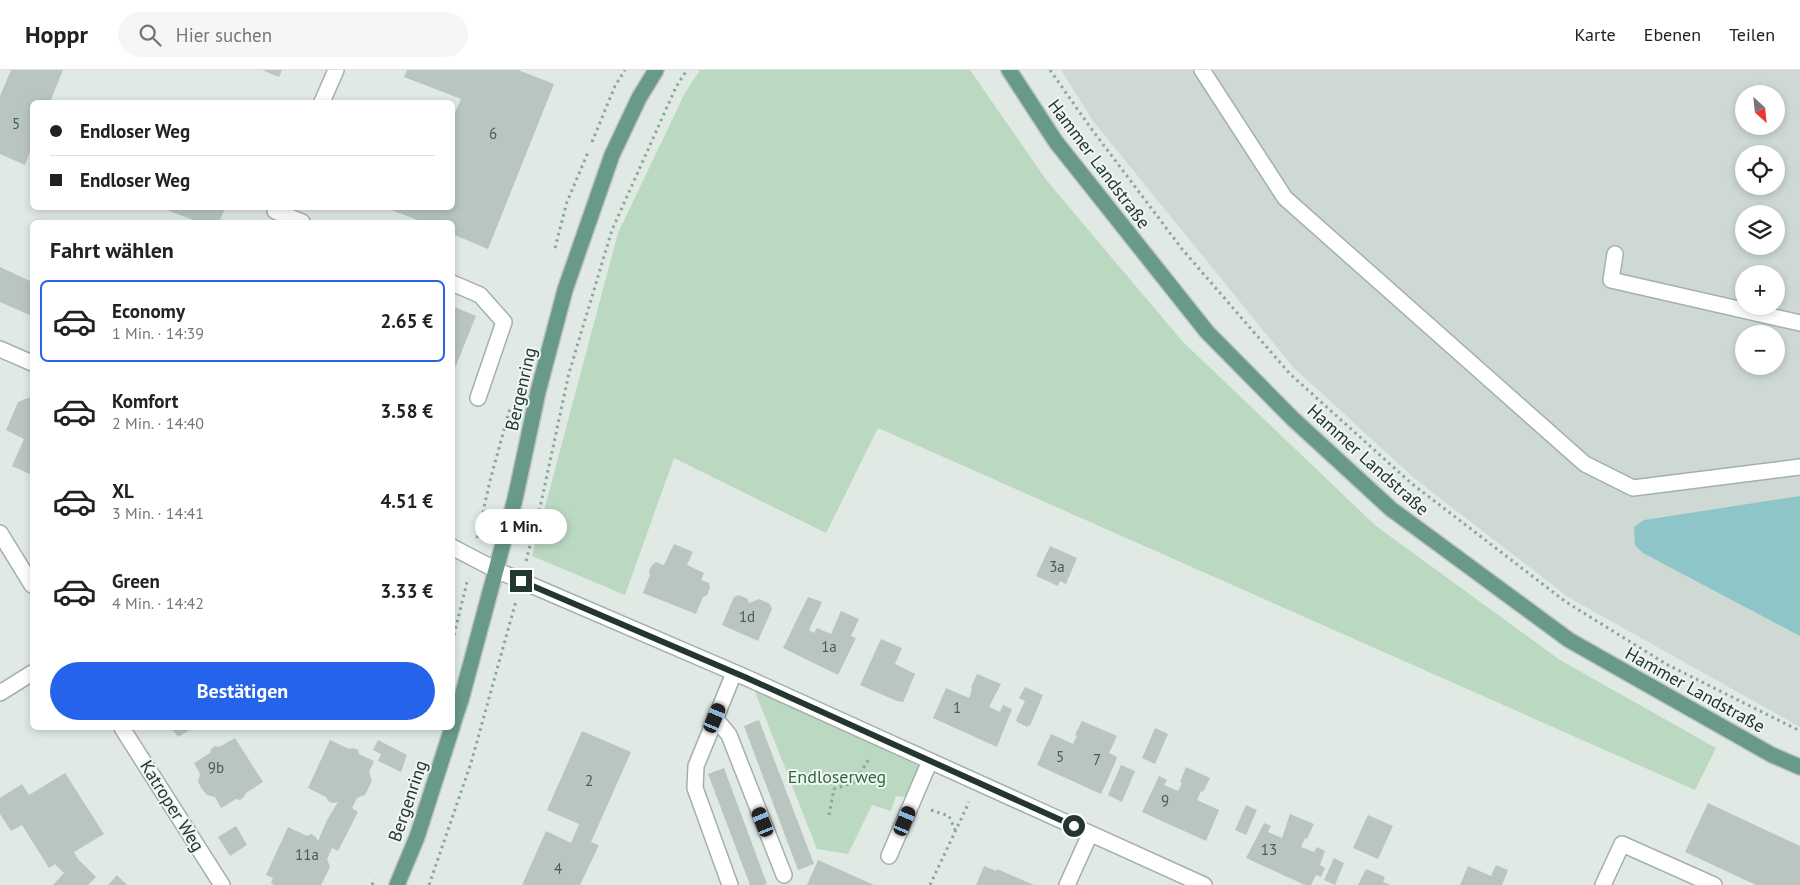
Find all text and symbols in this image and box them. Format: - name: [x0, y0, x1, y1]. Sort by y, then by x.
- search box: [118, 12, 468, 57]
- text: Hoppr: [25, 19, 88, 50]
- icon: search: [136, 21, 164, 49]
- text: Hier suchen: [176, 23, 272, 47]
- text: Karte: [1575, 23, 1616, 46]
- text: Ebenen: [1644, 23, 1701, 46]
- text: Teilen: [1729, 23, 1775, 46]
- north arrow: [1735, 85, 1785, 135]
- map controls: [1735, 85, 1785, 375]
- street label: Hammer Landstraße: [1043, 94, 1156, 233]
- house number: 5: [12, 114, 20, 133]
- text: Endloser Weg: [80, 119, 190, 143]
- house number: 6: [489, 124, 497, 143]
- button: locate: [1735, 145, 1785, 195]
- text: Endloser Weg: [80, 168, 190, 192]
- button: layers: [1735, 205, 1785, 255]
- text: Fahrt wählen: [50, 236, 174, 264]
- button: +: [1735, 265, 1785, 315]
- icon: car: [52, 299, 97, 344]
- text: Economy: [112, 299, 185, 323]
- text: 2.65 €: [380, 309, 433, 333]
- text: 1 Min. · 14:39: [112, 323, 204, 343]
- button: −: [1735, 325, 1785, 375]
- street label: Bergenring: [500, 345, 541, 433]
- icon: car: [52, 389, 97, 434]
- text: Komfort: [112, 389, 178, 413]
- text: 3.58 €: [380, 399, 433, 423]
- street label: Hammer Landstraße: [1303, 399, 1434, 520]
- text: 2 Min. · 14:40: [112, 413, 204, 433]
- icon: car: [52, 479, 97, 524]
- text: XL: [112, 479, 134, 503]
- text: 4.51 €: [380, 489, 433, 513]
- text: 3 Min. · 14:41: [112, 503, 204, 523]
- callout: 1 Min.: [475, 508, 567, 544]
- text: 1 Min.: [500, 516, 542, 536]
- house number: 3a: [1049, 557, 1065, 576]
- icon: car: [52, 569, 97, 614]
- text: Green: [112, 569, 160, 593]
- route end: [510, 570, 532, 592]
- text: 3.33 €: [380, 579, 433, 603]
- text: 4 Min. · 14:42: [112, 593, 204, 613]
- house number: 1d: [739, 607, 755, 626]
- house number: 1a: [821, 637, 837, 656]
- street label: Hammer Landstraße: [1621, 642, 1769, 738]
- button: Bestätigen: [50, 662, 435, 720]
- house number: 1: [953, 698, 961, 717]
- car: [702, 701, 727, 735]
- house number: 5: [1056, 747, 1064, 766]
- house number: 7: [1093, 750, 1101, 769]
- street label: Katroper Weg: [135, 756, 210, 856]
- street label: Bergenring: [383, 757, 432, 845]
- house number: 9b: [208, 758, 224, 777]
- park label: Endloserweg: [788, 765, 886, 788]
- house number: 2: [585, 771, 593, 790]
- house number: 9: [1161, 791, 1169, 810]
- car: [892, 804, 917, 838]
- car: [750, 805, 775, 839]
- route start: [1063, 815, 1085, 837]
- house number: 13: [1261, 840, 1277, 859]
- house number: 11a: [295, 845, 319, 864]
- house number: 4: [554, 859, 562, 878]

